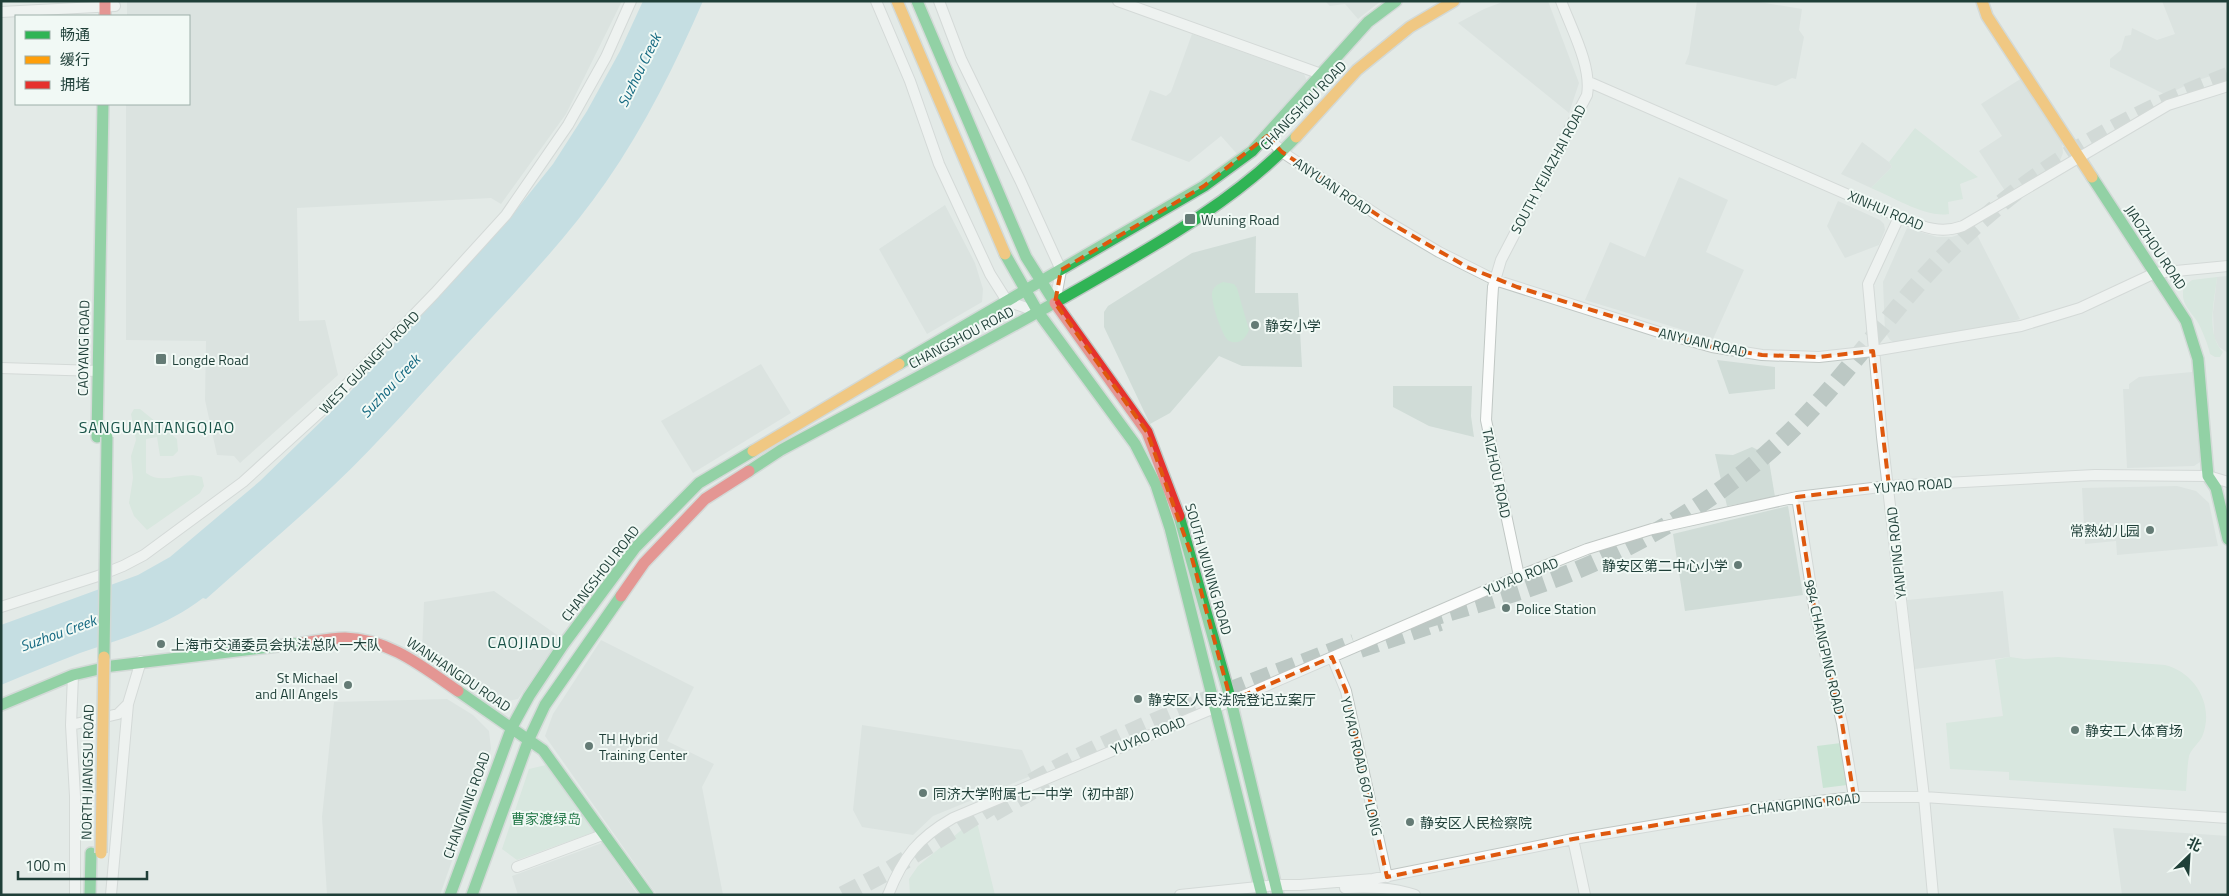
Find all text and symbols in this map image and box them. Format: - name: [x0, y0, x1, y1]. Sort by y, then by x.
- legend: [15, 15, 190, 105]
- text: 畅通: [60, 23, 90, 46]
- water label: Suzhou Creek: [611, 27, 668, 111]
- text: 缓行: [60, 48, 90, 71]
- street label: CHANGSHOU ROAD: [1255, 56, 1351, 154]
- text: 拥堵: [60, 73, 90, 96]
- street label: SOUTH YEJIAZHAI ROAD: [1505, 101, 1591, 237]
- street label: ANYUAN ROAD: [1290, 152, 1376, 220]
- street label: XINHUI ROAD: [1845, 185, 1927, 235]
- street label: JIAOZHOU ROAD: [2120, 200, 2192, 294]
- place label: Wuning Road: [1201, 209, 1279, 230]
- marker: Wuning Road: [1183, 212, 1197, 226]
- street label: CAOYANG ROAD: [72, 300, 94, 396]
- street label: CHANGSHOU ROAD: [904, 300, 1018, 374]
- street label: WEST GUANGFU ROAD: [314, 306, 424, 418]
- place label: 静安小学: [1265, 315, 1321, 336]
- marker: 静安小学: [1249, 319, 1261, 331]
- street label: ANYUAN ROAD: [1657, 322, 1749, 362]
- water label: Suzhou Creek: [354, 347, 427, 423]
- place label: Longde Road: [172, 349, 249, 370]
- marker: Longde Road: [154, 352, 168, 366]
- district label: SANGUANTANGQIAO: [79, 415, 235, 439]
- street label: TAIZHOU ROAD: [1477, 426, 1517, 520]
- street label: YUYAO ROAD: [1873, 472, 1953, 498]
- street label: SOUTH WUNING ROAD: [1180, 501, 1238, 637]
- street label: YANPING ROAD: [1881, 506, 1911, 600]
- street label: CHANGSHOU ROAD: [556, 520, 644, 626]
- place label: 常熟幼儿园: [2070, 520, 2140, 541]
- marker: 常熟幼儿园: [2144, 524, 2156, 536]
- street label: YUYAO ROAD: [1480, 551, 1562, 601]
- place label: 静安区第二中心小学: [1602, 555, 1728, 576]
- marker: 静安区第二中心小学: [1732, 559, 1744, 571]
- street label: 984 CHANGPING ROAD: [1799, 577, 1851, 717]
- place label: Police Station: [1516, 598, 1596, 619]
- marker: Police Station: [1500, 602, 1512, 614]
- water label: Suzhou Creek: [17, 608, 101, 657]
- district label: CAOJIADU: [487, 630, 563, 654]
- street label: WANHANGDU ROAD: [403, 631, 515, 717]
- place label: 上海市交通委员会执法总队一大队: [171, 634, 381, 655]
- marker: 上海市交通委员会执法总队一大队: [155, 638, 167, 650]
- place label: St Michael and All Angels: [255, 667, 338, 704]
- marker: St Michael and All Angels: [342, 679, 354, 691]
- place label: 静安区人民法院登记立案厅: [1148, 689, 1316, 710]
- marker: 静安区人民法院登记立案厅: [1132, 693, 1144, 705]
- street label: YUYAO ROAD 607 LONG: [1336, 694, 1388, 838]
- street label: NORTH JIANGSU ROAD: [75, 704, 99, 840]
- street label: YUYAO ROAD: [1107, 710, 1189, 760]
- place label: 静安工人体育场: [2085, 720, 2183, 741]
- marker: 静安工人体育场: [2069, 724, 2081, 736]
- place label: TH Hybrid Training Center: [599, 728, 687, 765]
- marker: TH Hybrid Training Center: [583, 740, 595, 752]
- street label: CHANGNING ROAD: [437, 748, 495, 862]
- place label: 同济大学附属七一中学（初中部）: [933, 783, 1143, 804]
- marker: 同济大学附属七一中学（初中部）: [917, 787, 929, 799]
- street label: CHANGPING ROAD: [1748, 787, 1862, 819]
- park label: 曹家渡绿岛: [511, 808, 581, 829]
- place label: 静安区人民检察院: [1420, 812, 1532, 833]
- marker: 静安区人民检察院: [1404, 816, 1416, 828]
- north arrow: [2164, 831, 2214, 881]
- text: 北: [2184, 831, 2205, 856]
- scale bar: [18, 848, 146, 880]
- text: 100 m: [25, 854, 66, 877]

